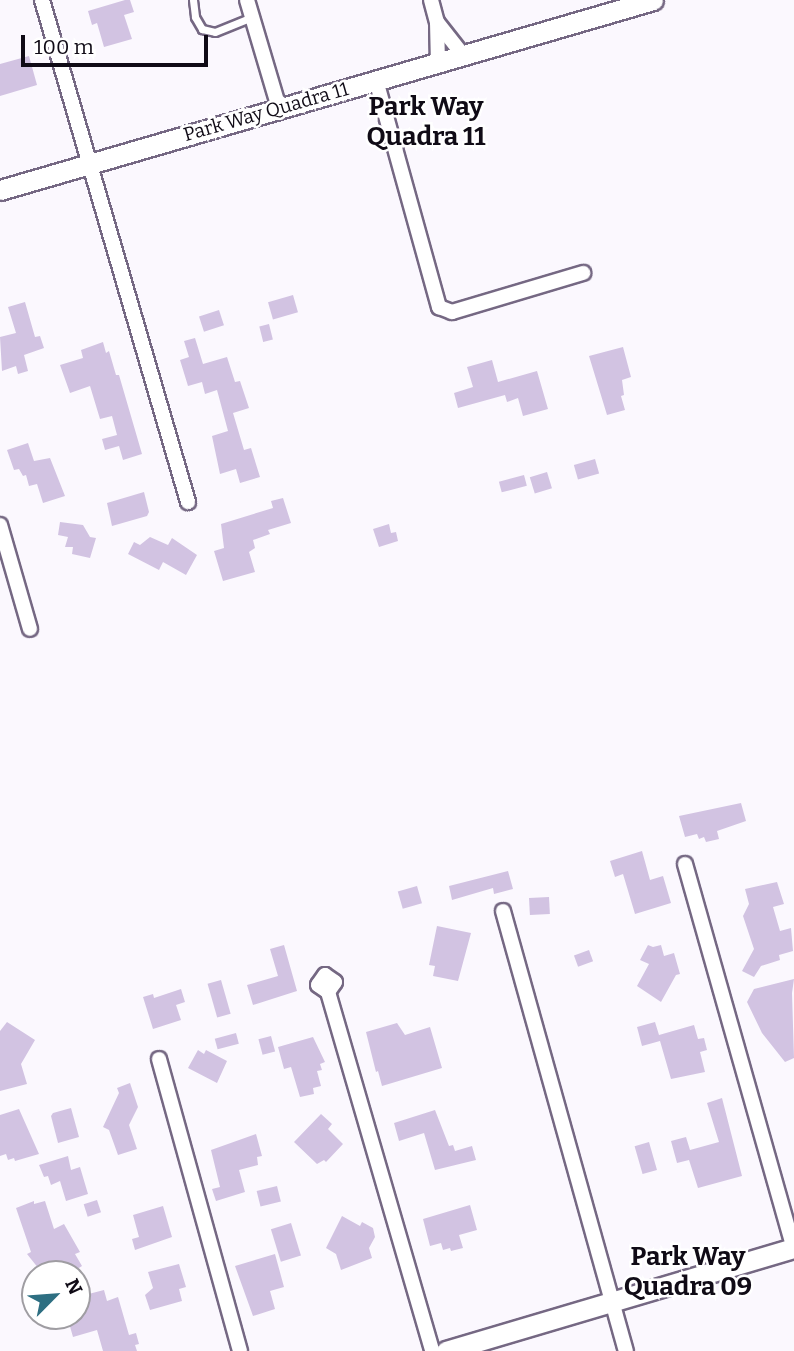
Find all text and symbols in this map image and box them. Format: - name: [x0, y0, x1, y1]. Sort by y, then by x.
- scale bar: [24, 21, 212, 65]
- text: 100 m: [34, 34, 94, 60]
- street label: Park Way Quadra 11: [181, 78, 351, 146]
- district label: Park Way Quadra 11: [367, 91, 485, 152]
- district label: Park Way Quadra 09: [624, 1241, 752, 1302]
- north arrow: [21, 1260, 91, 1330]
- text: N: [60, 1275, 87, 1298]

